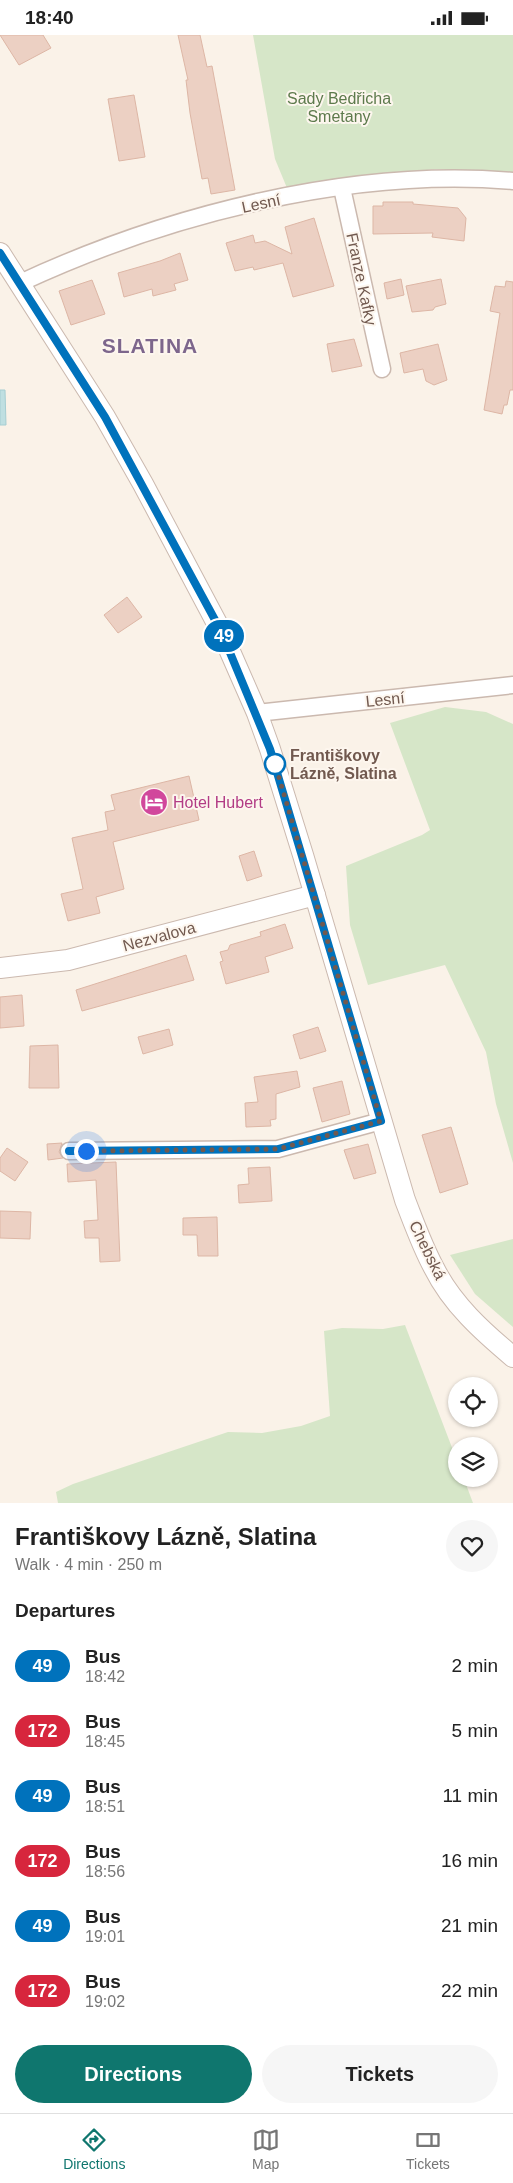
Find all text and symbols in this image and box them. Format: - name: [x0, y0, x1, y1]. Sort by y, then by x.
- text: 18:40: [25, 7, 74, 28]
- park label: Sady Bedřicha Smetany: [287, 90, 391, 125]
- street label: Lesní: [240, 191, 283, 216]
- street label: Franze Kafky: [343, 231, 380, 327]
- district label: SLATINA: [102, 334, 198, 357]
- line badge: 49: [202, 620, 246, 652]
- text: 49: [214, 626, 234, 646]
- street label: Lesní: [365, 689, 406, 710]
- place label: Františkovy Lázně, Slatina: [290, 747, 397, 782]
- marker: Františkovy Lázně, Slatina: [264, 753, 286, 775]
- hotel icon: Hotel Hubert: [139, 787, 169, 817]
- place label: Hotel Hubert: [173, 794, 263, 811]
- street label: Nezvalova: [121, 919, 198, 954]
- your location: [74, 1139, 99, 1164]
- street label: Chebská: [406, 1218, 449, 1282]
- map controls: [448, 1377, 498, 1487]
- button: locate: [448, 1377, 498, 1427]
- button: layers: [448, 1437, 498, 1487]
- button: heart: [446, 1520, 498, 1572]
- text: Františkovy Lázně, Slatina: [15, 1523, 316, 1550]
- text: Walk · 4 min · 250 m: [15, 1556, 162, 1573]
- text: Departures: [15, 1600, 115, 1621]
- text: Bus: [85, 1646, 121, 1667]
- text: 2 min: [452, 1655, 498, 1676]
- text: 49: [32, 1656, 53, 1676]
- text: 18:42: [85, 1668, 125, 1685]
- text: Bus: [85, 1711, 121, 1732]
- text: 5 min: [452, 1720, 498, 1741]
- text: 172: [27, 1721, 58, 1741]
- text: 18:45: [85, 1733, 125, 1750]
- text: Bus: [85, 1776, 121, 1797]
- text: 11 min: [442, 1785, 498, 1806]
- text: 49: [32, 1786, 53, 1806]
- text: 18:51: [85, 1798, 125, 1815]
- text: Bus: [85, 1841, 121, 1862]
- text: 16 min: [441, 1850, 498, 1871]
- text: 172: [27, 1851, 58, 1871]
- text: 18:56: [85, 1863, 125, 1880]
- text: Bus: [85, 1906, 121, 1927]
- text: 21 min: [441, 1915, 498, 1936]
- text: 49: [32, 1916, 53, 1936]
- text: 19:01: [85, 1928, 125, 1945]
- text: Bus: [85, 1971, 121, 1992]
- text: 22 min: [441, 1980, 498, 2001]
- text: 172: [27, 1981, 58, 2001]
- text: 19:02: [85, 1993, 125, 2010]
- button: Directions: [15, 2045, 252, 2103]
- button: Tickets: [262, 2045, 498, 2103]
- tab: Directions: [63, 2126, 125, 2172]
- tab: Map: [252, 2126, 280, 2172]
- tab: Tickets: [406, 2126, 450, 2172]

